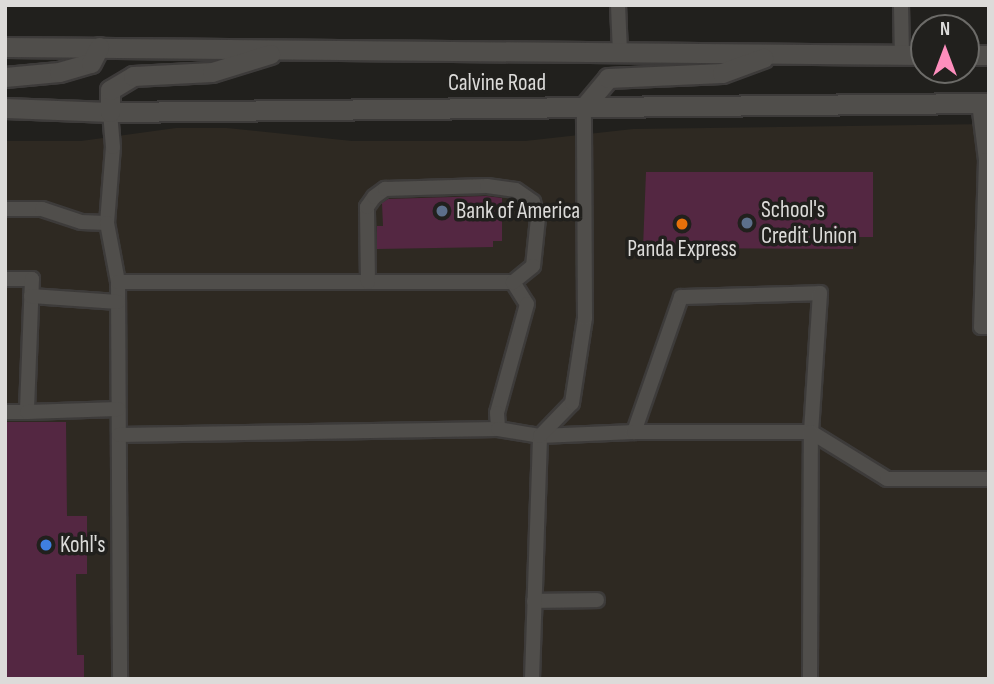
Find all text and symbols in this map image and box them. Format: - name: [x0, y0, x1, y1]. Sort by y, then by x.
- north arrow: [910, 14, 980, 84]
- text: N: [940, 18, 950, 41]
- street label: Calvine Road: [448, 69, 546, 97]
- place label: School's Credit Union: [761, 196, 857, 250]
- place label: Bank of America: [456, 197, 580, 225]
- marker: Bank of America: [434, 203, 450, 219]
- marker: School's Credit Union: [739, 215, 755, 231]
- marker: Panda Express: [674, 216, 690, 232]
- place label: Panda Express: [627, 235, 737, 263]
- place label: Kohl's: [60, 531, 106, 559]
- marker: Kohl's: [38, 537, 54, 553]

